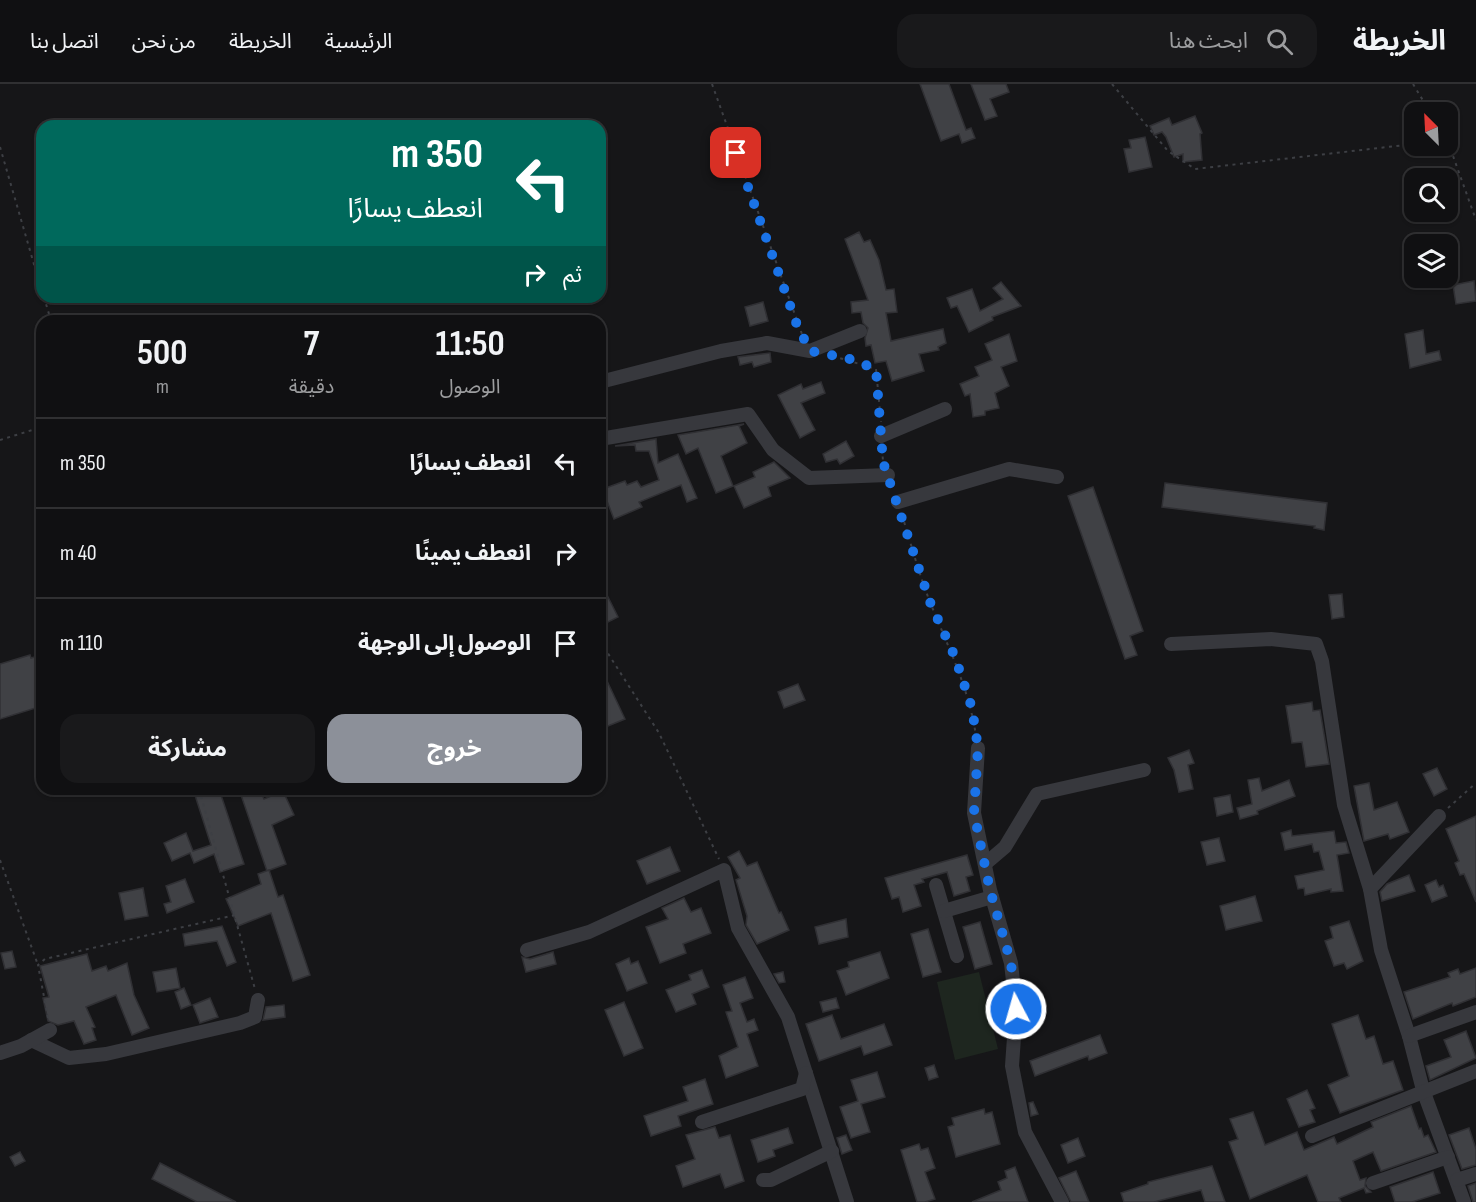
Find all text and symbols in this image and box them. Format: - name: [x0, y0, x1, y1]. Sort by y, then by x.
- search box: [897, 14, 1317, 68]
- icon: search: [1263, 25, 1296, 58]
- text: الخريطة: [1353, 25, 1446, 58]
- text: ابحث هنا: [1169, 28, 1248, 55]
- text: اتصل بنا: [30, 29, 99, 54]
- text: من نحن: [132, 29, 196, 54]
- text: الخريطة: [229, 29, 292, 54]
- text: الرئيسية: [325, 29, 392, 54]
- north arrow: [1404, 102, 1458, 156]
- map controls: [1404, 102, 1458, 288]
- pin: [710, 127, 761, 178]
- text: 350 m: [391, 129, 483, 180]
- icon: arrive: [719, 136, 752, 169]
- icon: left: [504, 144, 582, 222]
- button: search: [1404, 168, 1458, 222]
- text: انعطف يسارًا: [348, 193, 483, 225]
- button: layers: [1404, 234, 1458, 288]
- icon: right: [518, 258, 551, 291]
- text: ثم: [563, 262, 582, 289]
- text: 7: [304, 323, 319, 366]
- text: 11:50: [436, 323, 505, 366]
- text: 500: [137, 332, 187, 375]
- text: m: [156, 375, 169, 399]
- text: دقيقة: [289, 375, 334, 399]
- text: الوصول: [440, 375, 501, 399]
- icon: left: [549, 447, 582, 480]
- text: 350 m: [60, 450, 105, 477]
- text: انعطف يسارًا: [409, 450, 531, 477]
- icon: right: [549, 537, 582, 570]
- text: 40 m: [60, 540, 97, 567]
- text: انعطف يمينًا: [415, 540, 531, 567]
- icon: arrive: [549, 627, 582, 660]
- text: 110 m: [60, 630, 103, 657]
- text: الوصول إلى الوجهة: [358, 630, 531, 657]
- button: مشاركة: [60, 714, 315, 783]
- button: خروج: [327, 714, 582, 783]
- position arrow: [984, 977, 1048, 1041]

